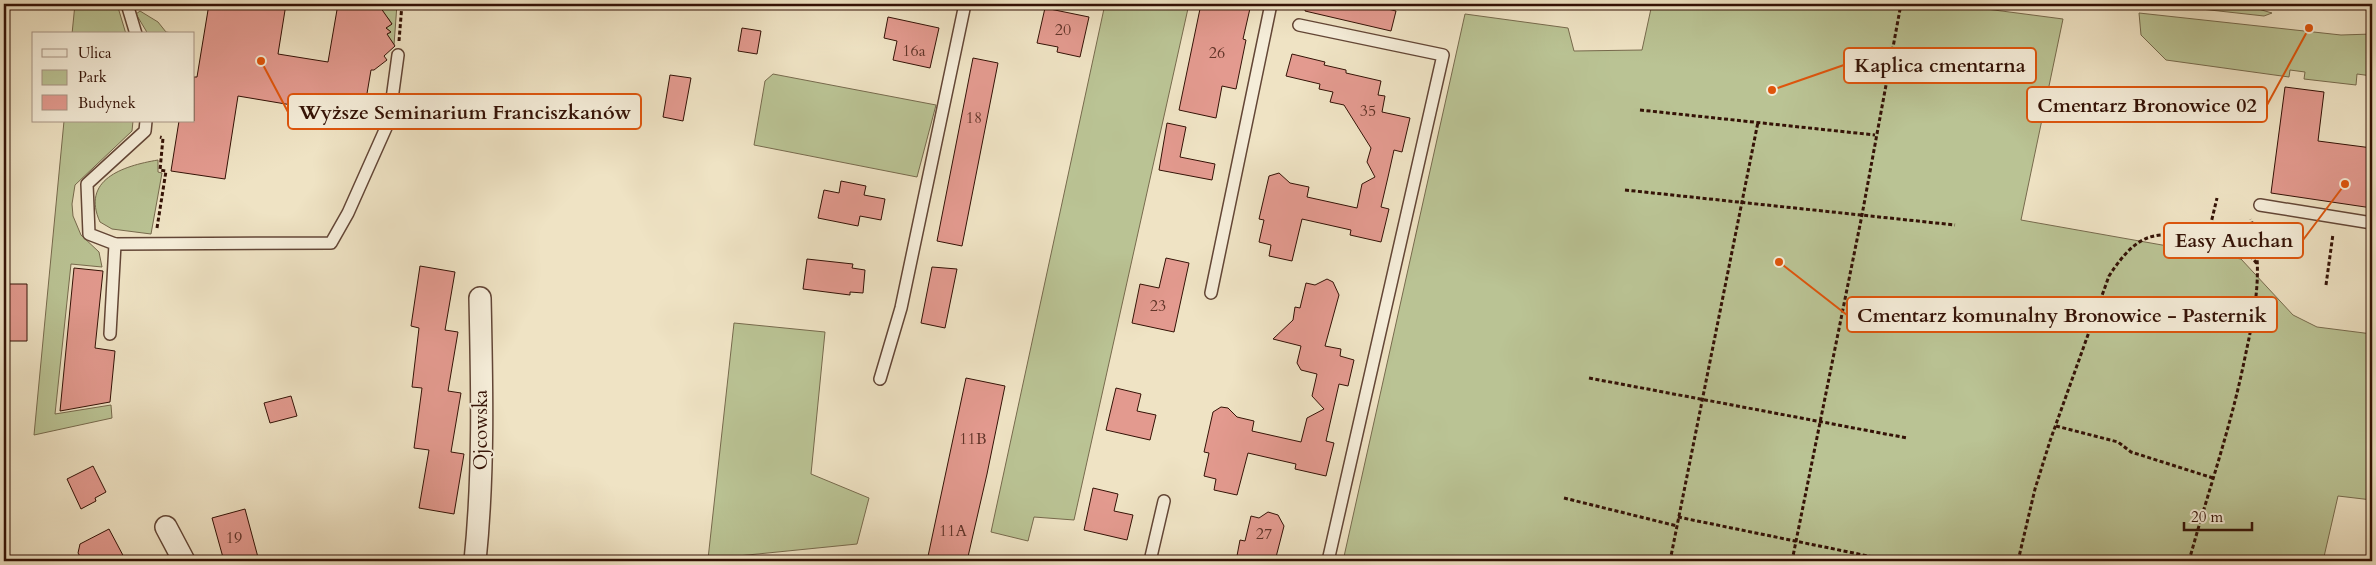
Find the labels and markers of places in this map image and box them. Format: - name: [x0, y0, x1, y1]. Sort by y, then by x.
- callout: Kaplica cmentarna: [1844, 48, 2036, 83]
- callout: Cmentarz Bronowice 02: [2027, 87, 2267, 122]
- callout: Wyższe Seminarium Franciszkanów: [288, 94, 641, 129]
- callout: Easy Auchan: [2164, 223, 2303, 258]
- callout: Cmentarz komunalny Bronowice - Pasternik: [1847, 297, 2277, 332]

